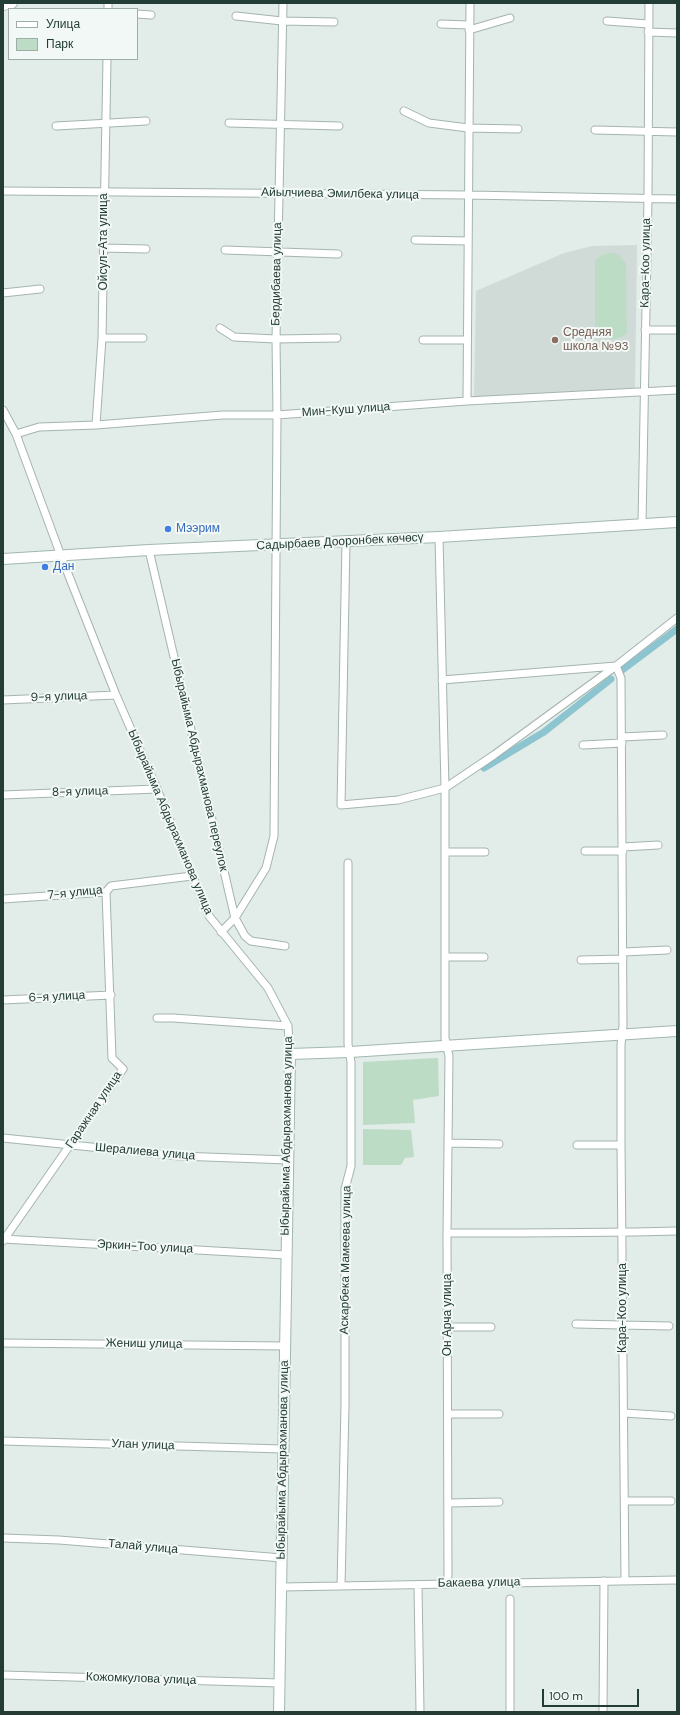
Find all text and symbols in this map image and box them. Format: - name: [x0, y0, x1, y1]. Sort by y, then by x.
- legend: [8, 8, 138, 60]
- text: Улица: [46, 16, 80, 32]
- text: Парк: [46, 36, 73, 52]
- street label: Айылчиева Эмилбека улица: [261, 185, 419, 203]
- street label: Ойсул-Ата улица: [97, 193, 111, 291]
- street label: Кара-Коо улица: [638, 218, 654, 308]
- street label: Бердибаева улица: [269, 222, 285, 326]
- place label: Средняя школа №93: [563, 326, 629, 354]
- marker: Средняя школа №93: [550, 335, 560, 345]
- street label: Мин-Куш улица: [301, 400, 391, 420]
- place label: Мээрим: [176, 522, 220, 536]
- marker: Мээрим: [163, 524, 173, 534]
- street label: Садырбаев Дооронбек көчөсү: [256, 530, 424, 554]
- place label: Дан: [53, 560, 74, 574]
- marker: Дан: [40, 562, 50, 572]
- street label: Ыбырайыма Абдырахманова переулок: [167, 657, 231, 873]
- street label: 9-я улица: [30, 689, 88, 705]
- street label: Ыбырайыма Абдырахманова улица: [124, 727, 216, 917]
- street label: 8-я улица: [52, 784, 108, 800]
- street label: 7-я улица: [47, 883, 103, 903]
- street label: 6-я улица: [28, 988, 86, 1006]
- street label: Ыбырайыма Абдырахманова улица: [278, 1036, 296, 1236]
- street label: Гаражная улица: [63, 1069, 125, 1151]
- street label: Шералиева улица: [94, 1140, 196, 1164]
- street label: Аскарбека Мамеева улица: [337, 1185, 355, 1335]
- street label: Эркин-Тоо улица: [97, 1237, 193, 1257]
- street label: Кара-Коо улица: [616, 1263, 630, 1353]
- street label: Он Арча улица: [441, 1274, 455, 1356]
- street label: Жениш улица: [106, 1336, 182, 1352]
- street label: Ыбырайыма Абдырахманова улица: [274, 1360, 292, 1560]
- street label: Улан улица: [111, 1437, 175, 1453]
- street label: Талай улица: [107, 1537, 179, 1557]
- street label: Бакаева улица: [438, 1575, 520, 1591]
- street label: Кожомкулова улица: [86, 1670, 196, 1688]
- scale bar: [544, 1681, 641, 1707]
- text: 100 m: [549, 1688, 583, 1704]

